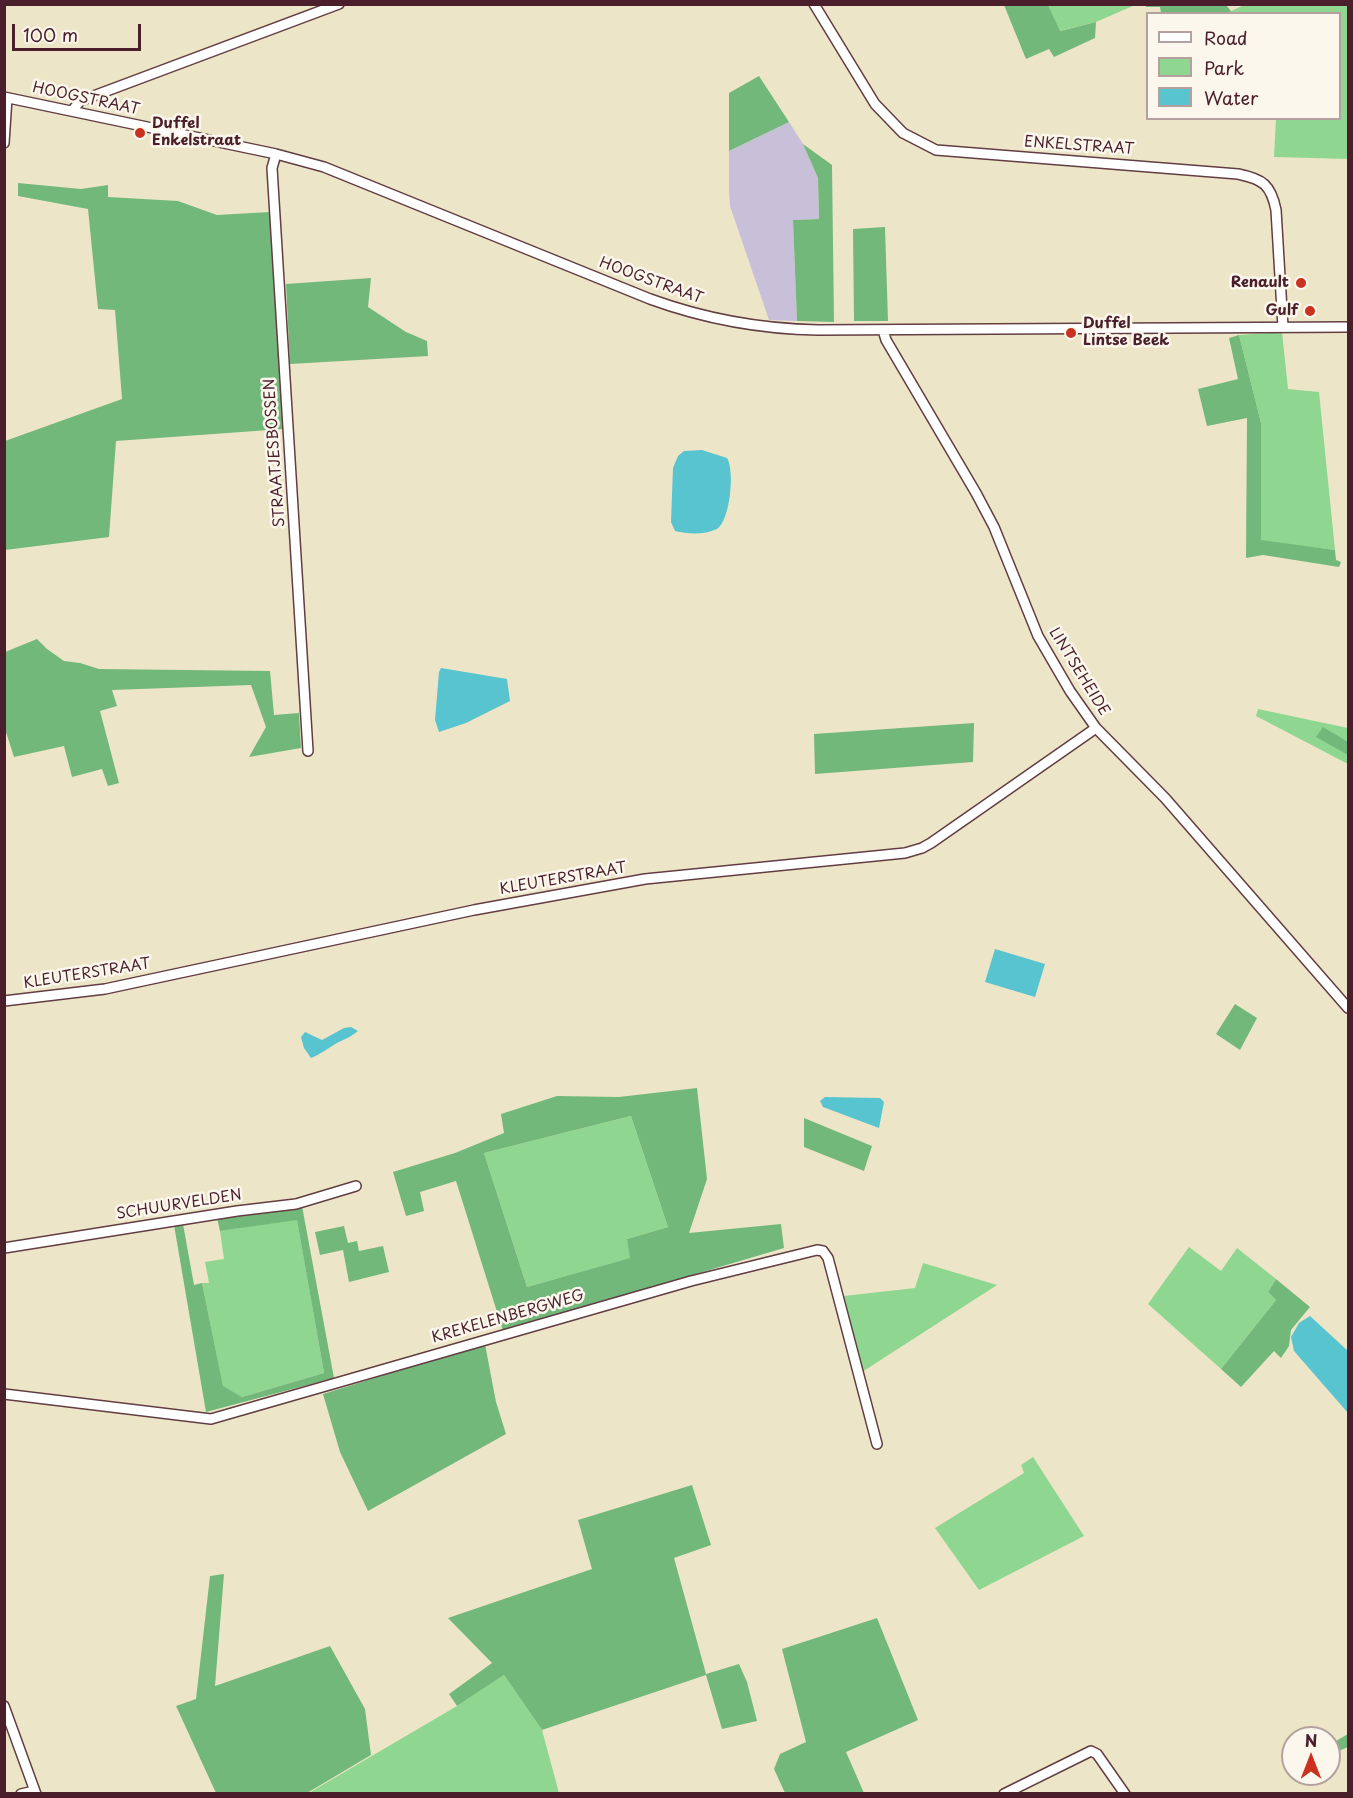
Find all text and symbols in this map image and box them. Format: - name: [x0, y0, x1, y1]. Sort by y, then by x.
- scale bar: [15, 12, 144, 50]
- legend: [1146, 12, 1341, 120]
- text: 100 m: [23, 21, 78, 48]
- text: Road: [1204, 24, 1248, 51]
- text: Park: [1204, 54, 1244, 81]
- street label: HOOGSTRAAT: [31, 79, 141, 119]
- text: Water: [1204, 84, 1258, 111]
- place label: Duffel Enkelstraat: [152, 115, 241, 150]
- marker: Duffel Enkelstraat: [133, 126, 147, 140]
- street label: ENKELSTRAAT: [1023, 133, 1135, 159]
- street label: HOOGSTRAAT: [597, 254, 705, 308]
- place label: Renault: [1231, 274, 1289, 292]
- marker: Renault: [1294, 276, 1308, 290]
- place label: Gulf: [1265, 302, 1298, 320]
- marker: Gulf: [1303, 304, 1317, 318]
- place label: Duffel Lintse Beek: [1083, 315, 1169, 350]
- marker: Duffel Lintse Beek: [1064, 326, 1078, 340]
- street label: STRAATJESBOSSEN: [261, 378, 289, 528]
- street label: LINTSEHEIDE: [1045, 625, 1113, 719]
- street label: KLEUTERSTRAAT: [498, 859, 628, 899]
- street label: KLEUTERSTRAAT: [22, 955, 152, 993]
- street label: SCHUURVELDEN: [115, 1186, 243, 1224]
- street label: KREKELENBERGWEG: [430, 1287, 586, 1347]
- north arrow: [1281, 1726, 1341, 1786]
- text: N: [1305, 1728, 1317, 1752]

